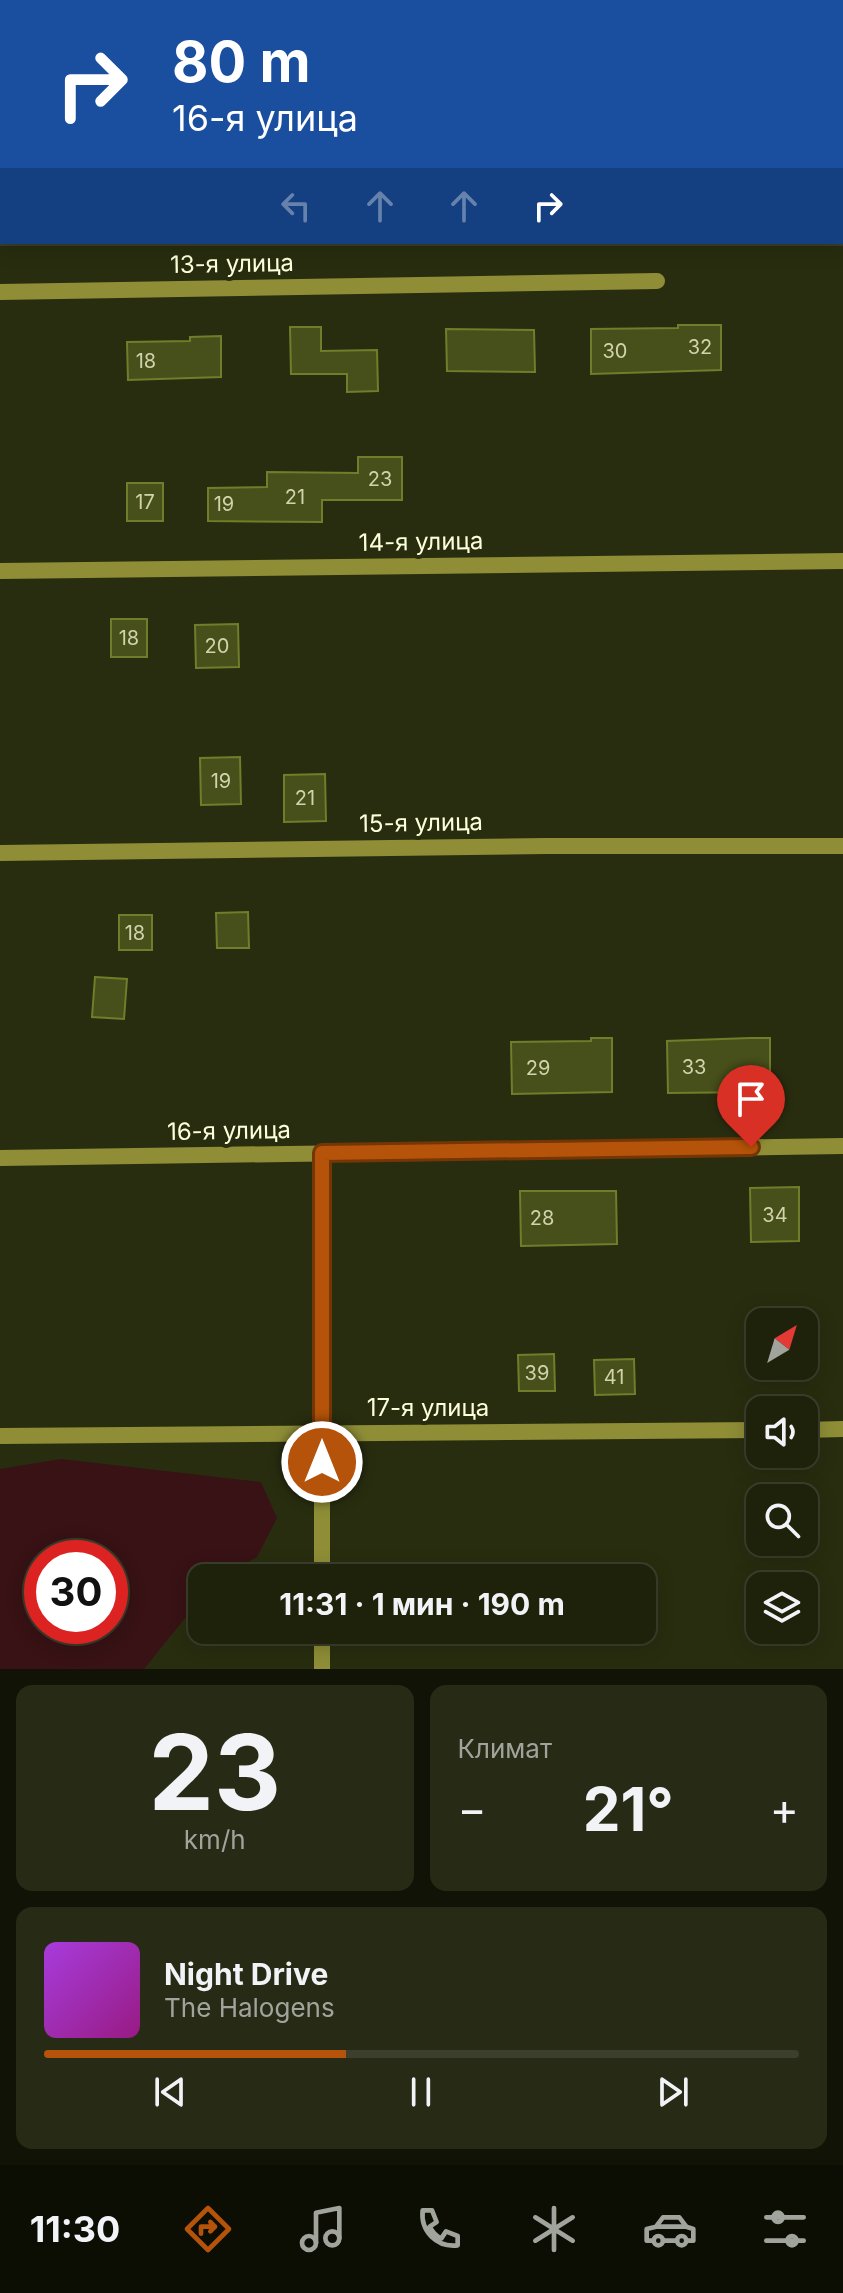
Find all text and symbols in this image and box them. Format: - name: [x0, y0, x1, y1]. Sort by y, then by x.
- text: 80 m: [172, 28, 311, 96]
- icon: right: [40, 32, 144, 136]
- text: 16-я улица: [172, 96, 358, 140]
- icon: left: [274, 184, 318, 228]
- icon: ahead: [358, 184, 402, 228]
- icon: ahead: [442, 184, 486, 228]
- icon: right: [526, 184, 570, 228]
- street label: 13-я улица: [170, 248, 294, 279]
- house number: 32: [688, 335, 712, 359]
- house number: 30: [603, 339, 627, 363]
- house number: 18: [136, 349, 156, 373]
- house number: 23: [368, 467, 392, 491]
- house number: 21: [285, 485, 305, 509]
- house number: 17: [135, 490, 155, 514]
- house number: 19: [214, 492, 234, 516]
- street label: 14-я улица: [358, 526, 484, 557]
- house number: 18: [119, 626, 139, 650]
- house number: 20: [205, 634, 229, 658]
- house number: 19: [211, 769, 231, 793]
- house number: 21: [295, 786, 315, 810]
- street label: 15-я улица: [359, 807, 483, 838]
- house number: 18: [125, 921, 145, 945]
- house number: 33: [682, 1055, 706, 1079]
- house number: 29: [526, 1056, 550, 1080]
- pin: [717, 1065, 785, 1147]
- icon: arrive: [729, 1077, 773, 1121]
- street label: 16-я улица: [167, 1115, 291, 1146]
- house number: 34: [762, 1203, 788, 1227]
- house number: 28: [530, 1206, 554, 1230]
- north arrow: [746, 1308, 818, 1380]
- map controls: [746, 1308, 818, 1644]
- house number: 39: [525, 1361, 549, 1385]
- house number: 41: [604, 1365, 624, 1389]
- street label: 17-я улица: [367, 1393, 489, 1422]
- button: sound: [746, 1396, 818, 1468]
- position arrow: [280, 1420, 364, 1504]
- button: search: [746, 1484, 818, 1556]
- speed limit sign: 30: [24, 1540, 128, 1644]
- button: layers: [746, 1572, 818, 1644]
- text: 11:31 · 1 мин · 190 m: [279, 1586, 565, 1622]
- text: 23: [148, 1709, 281, 1835]
- text: Климат: [458, 1733, 552, 1764]
- text: 21°: [583, 1773, 674, 1845]
- text: −: [458, 1782, 487, 1836]
- text: +: [770, 1782, 799, 1836]
- text: km/h: [184, 1824, 246, 1855]
- text: Night Drive: [164, 1956, 328, 1992]
- text: The Halogens: [164, 1992, 335, 2023]
- icon: previous: [148, 2070, 192, 2114]
- icon: pause: [399, 2070, 443, 2114]
- icon: next: [651, 2070, 695, 2114]
- icon: directions: [180, 2201, 236, 2257]
- icon: music: [295, 2201, 351, 2257]
- icon: phone: [411, 2201, 467, 2257]
- icon: climate: [526, 2201, 582, 2257]
- icon: car: [642, 2201, 698, 2257]
- icon: filters: [757, 2201, 813, 2257]
- text: 11:30: [30, 2207, 120, 2251]

